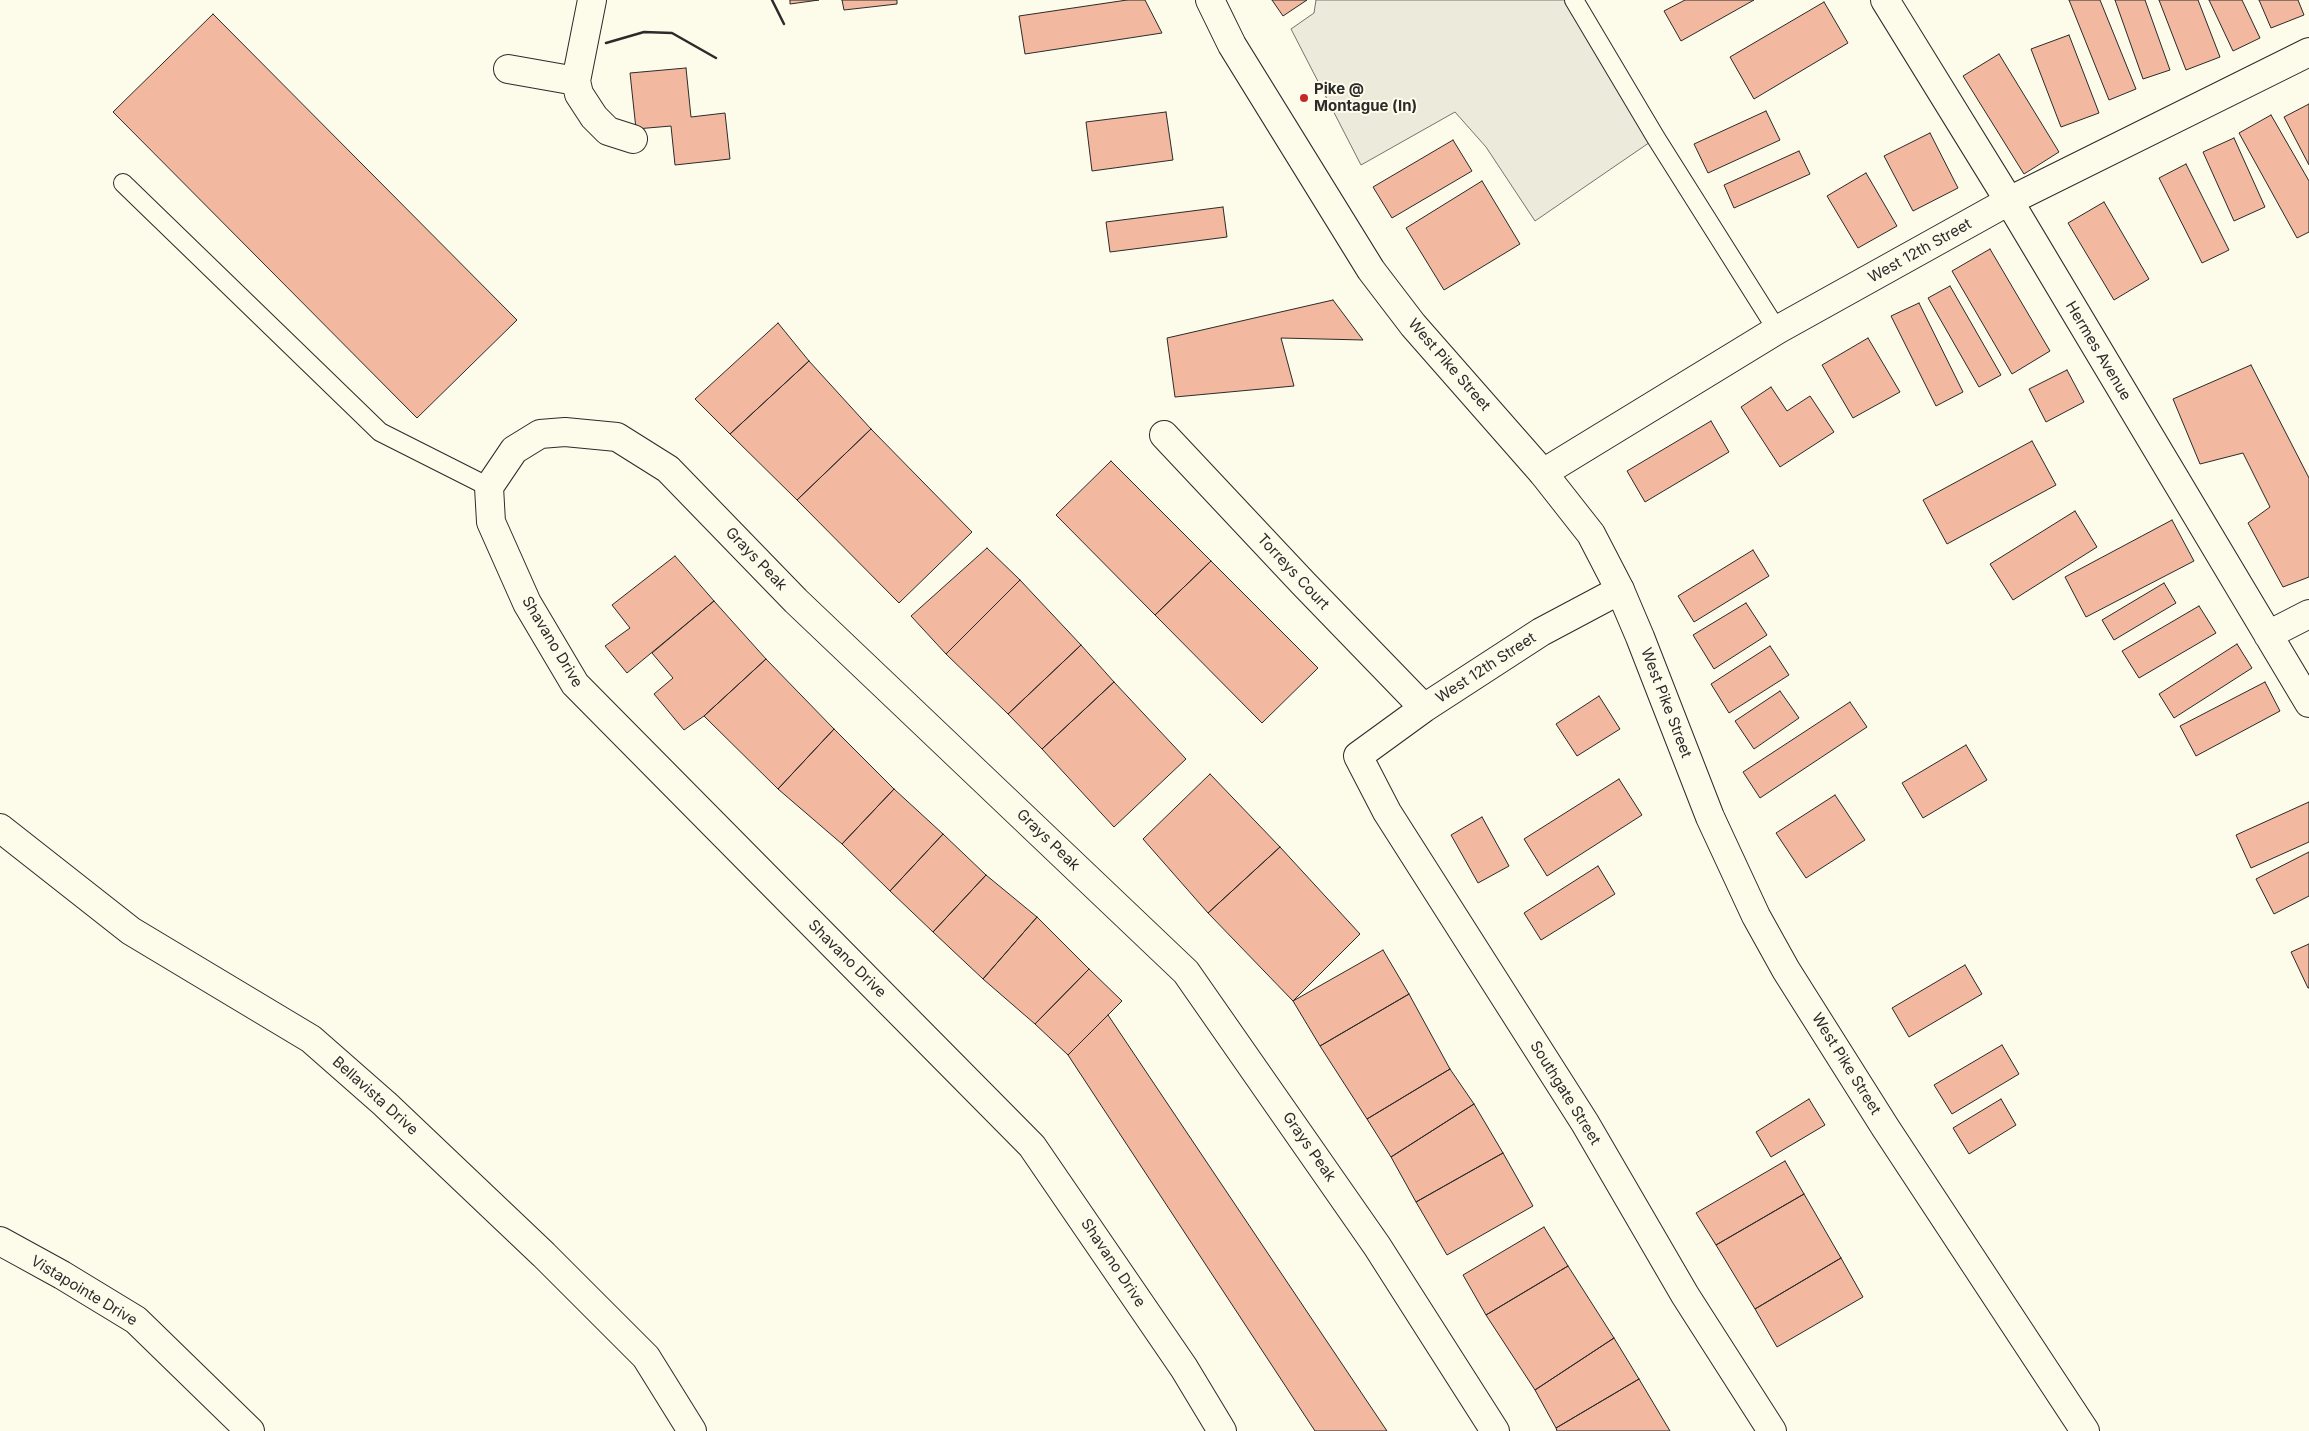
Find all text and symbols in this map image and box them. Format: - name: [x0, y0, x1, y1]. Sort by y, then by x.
- place label: Pike @ Montague (In): [1314, 80, 1417, 115]
- marker: Pike @ Montague (In): [1298, 92, 1310, 104]
- street label: West 12th Street: [1865, 215, 1975, 287]
- street label: Hermes Avenue: [2061, 298, 2135, 404]
- street label: West Pike Street: [1404, 315, 1494, 415]
- street label: Grays Peak: [722, 524, 790, 594]
- street label: Torreys Court: [1253, 530, 1333, 614]
- street label: Shavano Drive: [518, 593, 586, 691]
- street label: West 12th Street: [1433, 629, 1539, 707]
- street label: West Pike Street: [1637, 646, 1695, 760]
- street label: Grays Peak: [1013, 806, 1083, 874]
- street label: Shavano Drive: [804, 916, 890, 1002]
- street label: West Pike Street: [1808, 1010, 1884, 1118]
- street label: Southgate Street: [1526, 1038, 1604, 1148]
- street label: Bellavista Drive: [329, 1053, 421, 1139]
- street label: Grays Peak: [1278, 1109, 1340, 1185]
- street label: Shavano Drive: [1077, 1215, 1149, 1311]
- street label: Vistapointe Drive: [28, 1252, 140, 1330]

